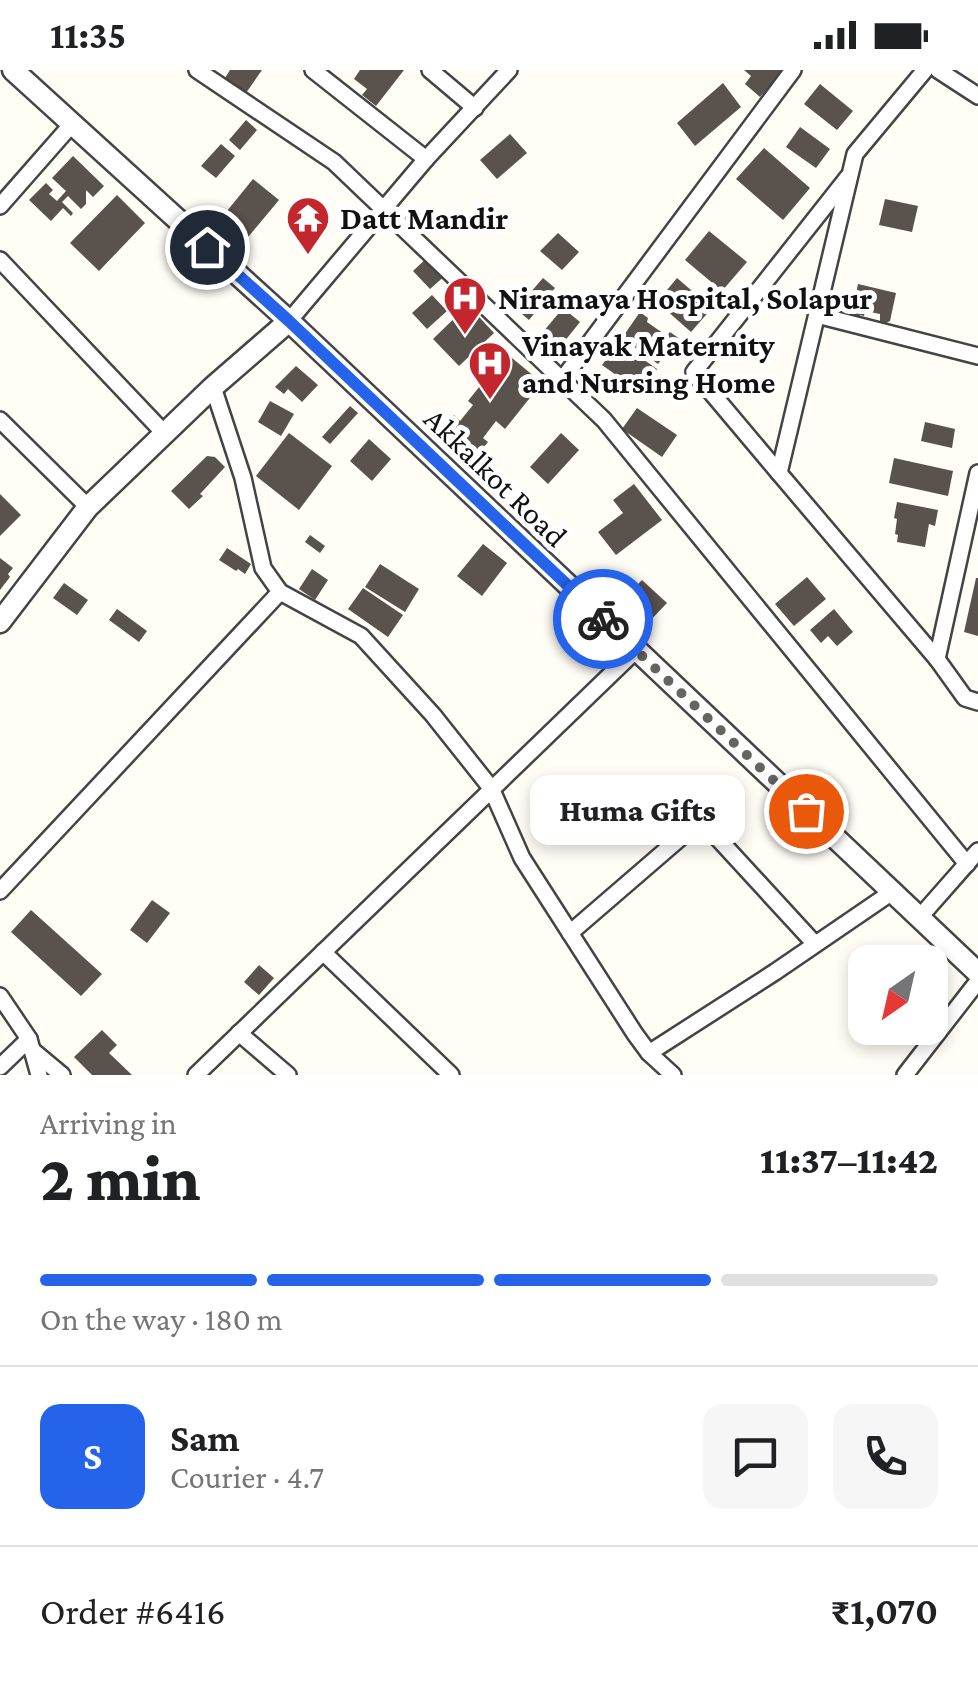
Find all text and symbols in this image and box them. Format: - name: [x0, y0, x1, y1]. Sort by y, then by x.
- text: 11:35: [50, 14, 126, 56]
- temple icon: Datt Mandir: [285, 195, 331, 256]
- place label: Datt Mandir: [340, 200, 509, 236]
- pin: [165, 205, 250, 290]
- icon: home: [180, 220, 235, 275]
- hospital icon: Niramaya Hospital, Solapur: [442, 275, 488, 336]
- place label: Niramaya Hospital, Solapur: [498, 280, 873, 317]
- place label: Vinayak Maternity and Nursing Home: [521, 327, 776, 400]
- hospital icon: Vinayak Maternity and Nursing Home: [467, 340, 513, 401]
- street label: Akkalkot Road: [417, 400, 575, 554]
- courier: [553, 569, 653, 669]
- icon: bike: [576, 592, 631, 647]
- pin: [764, 769, 849, 854]
- callout: Huma Gifts: [531, 776, 746, 846]
- icon: bag: [779, 784, 834, 839]
- text: Huma Gifts: [559, 792, 716, 828]
- north arrow: [848, 945, 948, 1045]
- map controls: [848, 945, 948, 1045]
- text: Arriving in: [40, 1105, 177, 1141]
- text: 11:37–11:42: [760, 1139, 938, 1181]
- text: 2 min: [40, 1142, 201, 1214]
- text: On the way · 180 m: [40, 1301, 283, 1337]
- button: chat: [703, 1404, 808, 1509]
- button: phone: [833, 1404, 938, 1509]
- text: Sam: [170, 1417, 240, 1459]
- text: S: [83, 1435, 102, 1477]
- text: Courier · 4.7: [170, 1459, 324, 1495]
- text: Order #6416: [40, 1590, 226, 1632]
- text: ₹1,070: [830, 1590, 938, 1632]

